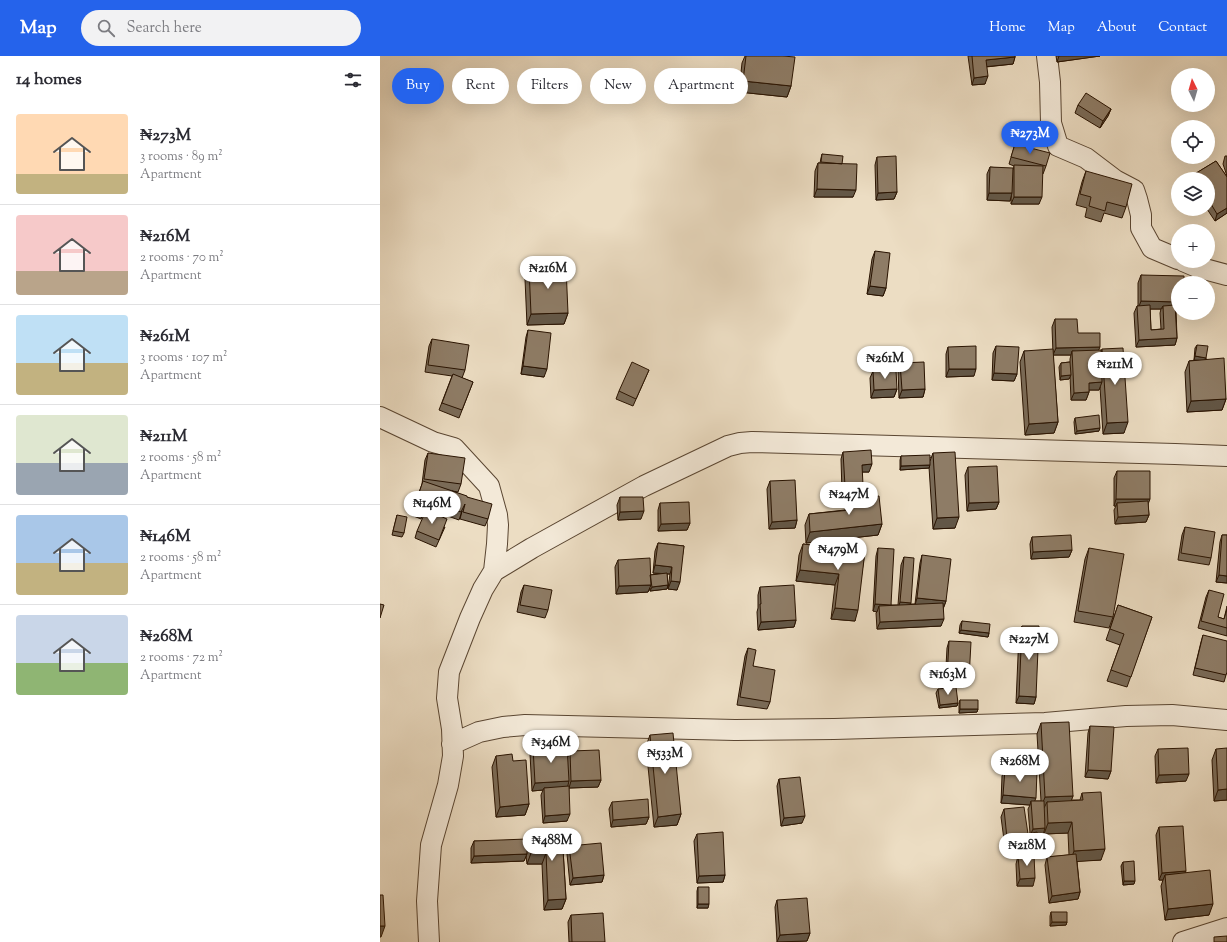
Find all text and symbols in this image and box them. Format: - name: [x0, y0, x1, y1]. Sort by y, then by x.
- search box: [81, 10, 361, 46]
- text: Map: [20, 15, 57, 42]
- icon: search: [95, 17, 117, 39]
- text: Search here: [127, 18, 202, 39]
- text: Home: [989, 18, 1026, 38]
- text: Map: [1048, 18, 1075, 38]
- text: About: [1097, 18, 1136, 38]
- text: Contact: [1158, 18, 1207, 38]
- text: 14 homes: [16, 68, 82, 92]
- chip: Buy: [392, 68, 444, 104]
- chip: Rent: [452, 68, 509, 104]
- chip: Filters: [517, 68, 582, 104]
- chip: New: [590, 68, 646, 104]
- chip: Apartment: [654, 68, 748, 104]
- north arrow: [1171, 68, 1215, 112]
- map controls: [1171, 68, 1215, 320]
- icon: filters: [342, 69, 364, 91]
- button: locate: [1171, 120, 1215, 164]
- pin: ₦273M: [1002, 121, 1058, 155]
- text: ₦273M: [140, 124, 191, 148]
- text: ₦273M: [1010, 125, 1050, 143]
- icon: home: [48, 130, 96, 178]
- text: 3 rooms · 89 m²: [140, 148, 223, 166]
- text: Apartment: [140, 166, 201, 184]
- button: layers: [1171, 172, 1215, 216]
- button: +: [1171, 224, 1215, 268]
- text: ₦216M: [140, 225, 190, 249]
- icon: home: [48, 231, 96, 279]
- text: 2 rooms · 70 m²: [140, 249, 224, 267]
- pin: ₦216M: [520, 256, 576, 290]
- text: ₦216M: [529, 260, 567, 278]
- text: Apartment: [140, 267, 201, 285]
- button: −: [1171, 276, 1215, 320]
- text: ₦261M: [140, 325, 190, 349]
- icon: home: [48, 331, 96, 379]
- pin: ₦261M: [857, 346, 913, 380]
- text: 3 rooms · 107 m²: [140, 349, 227, 367]
- text: ₦261M: [866, 350, 904, 368]
- pin: ₦211M: [1087, 352, 1143, 386]
- text: ₦211M: [1097, 356, 1133, 374]
- text: Apartment: [140, 367, 201, 385]
- text: ₦211M: [140, 425, 187, 449]
- icon: home: [48, 431, 96, 479]
- text: 2 rooms · 58 m²: [140, 449, 221, 467]
- text: Apartment: [140, 467, 201, 485]
- pin: ₦247M: [821, 482, 877, 516]
- text: ₦247M: [829, 486, 869, 504]
- pin: ₦146M: [404, 491, 460, 525]
- text: ₦146M: [413, 495, 451, 513]
- text: ₦146M: [140, 525, 191, 549]
- icon: home: [48, 531, 96, 579]
- pin: ₦479M: [810, 537, 866, 571]
- text: ₦479M: [818, 541, 858, 559]
- text: 2 rooms · 58 m²: [140, 549, 221, 567]
- text: Apartment: [140, 567, 201, 585]
- text: ₦268M: [140, 625, 193, 649]
- pin: ₦227M: [1001, 627, 1057, 661]
- icon: home: [48, 631, 96, 679]
- text: ₦227M: [1009, 631, 1049, 649]
- text: 2 rooms · 72 m²: [140, 649, 223, 667]
- pin: ₦163M: [920, 662, 976, 696]
- text: ₦163M: [929, 666, 967, 684]
- text: Apartment: [140, 667, 201, 685]
- pin: ₦346M: [523, 730, 579, 764]
- text: ₦346M: [531, 734, 571, 752]
- pin: ₦533M: [637, 741, 693, 775]
- text: ₦533M: [647, 745, 683, 763]
- pin: ₦268M: [992, 749, 1048, 783]
- text: ₦268M: [1000, 753, 1040, 771]
- pin: ₦488M: [524, 828, 580, 862]
- text: ₦488M: [532, 832, 572, 850]
- pin: ₦218M: [999, 833, 1055, 867]
- text: ₦218M: [1008, 837, 1046, 855]

